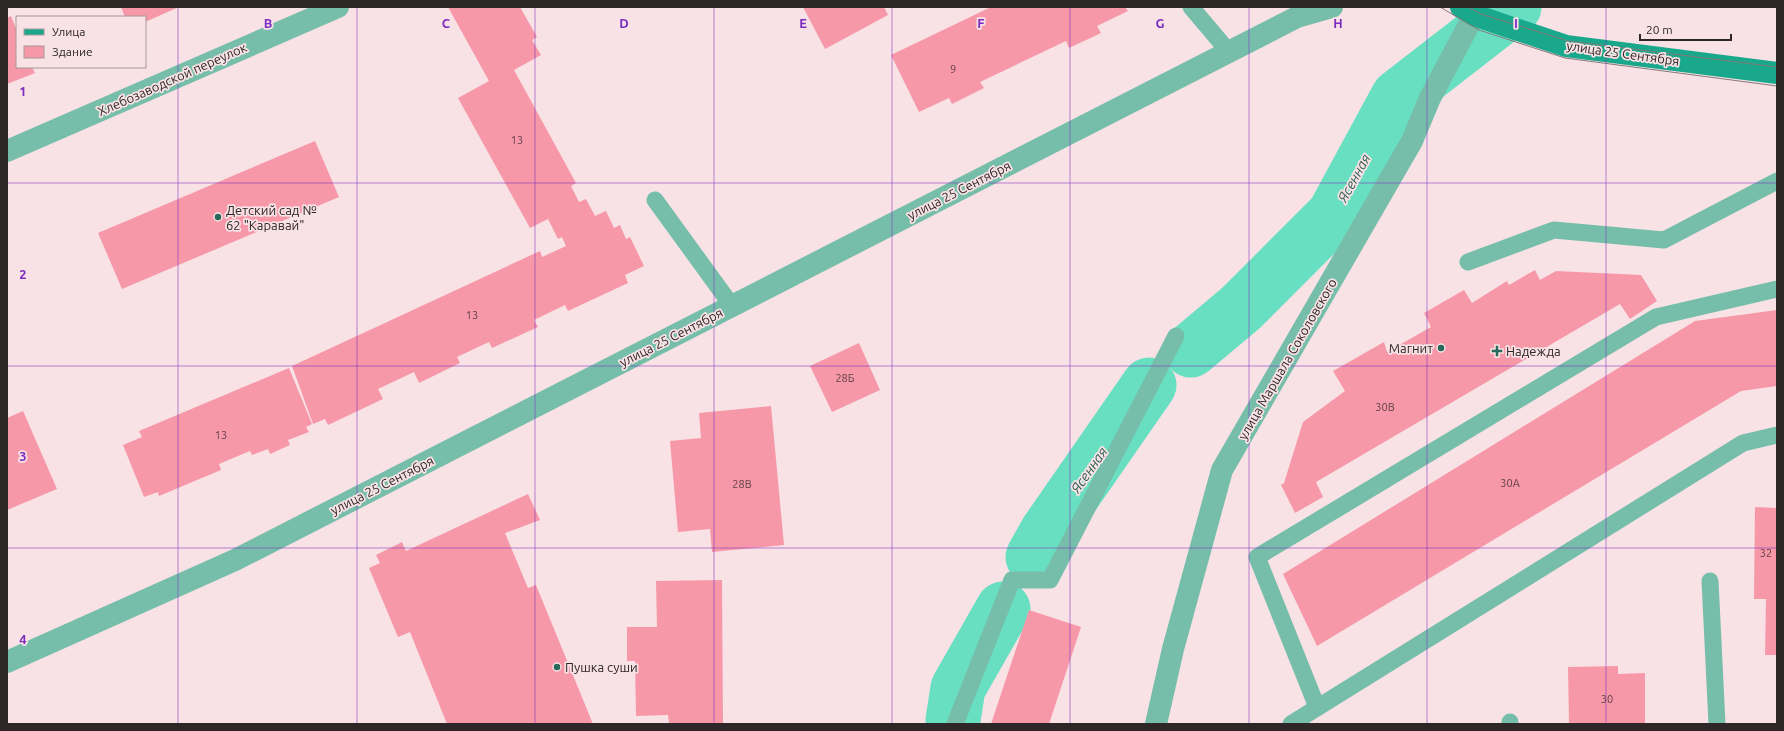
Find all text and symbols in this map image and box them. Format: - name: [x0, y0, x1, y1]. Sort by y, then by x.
- legend: [16, 16, 146, 68]
- text: B: [264, 16, 273, 30]
- text: C: [442, 16, 451, 30]
- text: D: [619, 16, 629, 30]
- text: E: [799, 16, 807, 30]
- text: F: [977, 16, 985, 30]
- text: G: [1156, 16, 1165, 30]
- text: H: [1333, 16, 1343, 30]
- text: I: [1514, 16, 1518, 30]
- scale bar: [1640, 16, 1731, 42]
- text: 20 m: [1646, 23, 1673, 36]
- text: Улица: [52, 25, 85, 38]
- street label: улица 25 Сентября: [1566, 38, 1680, 68]
- street label: Хлебозаводской переулок: [95, 40, 249, 118]
- text: Здание: [52, 45, 93, 58]
- house number: 9: [950, 63, 956, 75]
- text: 1: [19, 84, 27, 98]
- house number: 13: [511, 134, 523, 146]
- water label: Ясенная: [1334, 151, 1374, 206]
- street label: улица 25 Сентября: [905, 158, 1013, 222]
- place label: Детский сад № 62 "Каравай": [226, 203, 317, 232]
- marker: Детский сад № 62 "Каравай": [213, 212, 223, 222]
- text: 2: [19, 267, 27, 281]
- street label: улица Маршала Соколовского: [1235, 276, 1339, 442]
- street label: улица 25 Сентября: [617, 305, 725, 369]
- house number: 13: [466, 309, 478, 321]
- place label: Магнит: [1389, 341, 1433, 355]
- marker: Магнит: [1436, 343, 1446, 353]
- place label: Надежда: [1506, 344, 1561, 358]
- marker: Надежда: [1491, 345, 1503, 357]
- house number: 28Б: [835, 372, 855, 384]
- house number: 30В: [1375, 401, 1395, 413]
- house number: 13: [215, 429, 227, 441]
- water label: Ясенная: [1067, 444, 1110, 497]
- text: 3: [19, 449, 27, 463]
- street label: улица 25 Сентября: [328, 453, 436, 517]
- house number: 30А: [1500, 477, 1521, 489]
- house number: 28В: [732, 478, 752, 490]
- house number: 32: [1760, 547, 1772, 559]
- text: 4: [19, 632, 27, 646]
- place label: Пушка суши: [565, 660, 638, 674]
- marker: Пушка суши: [552, 662, 562, 672]
- house number: 30: [1601, 693, 1613, 705]

